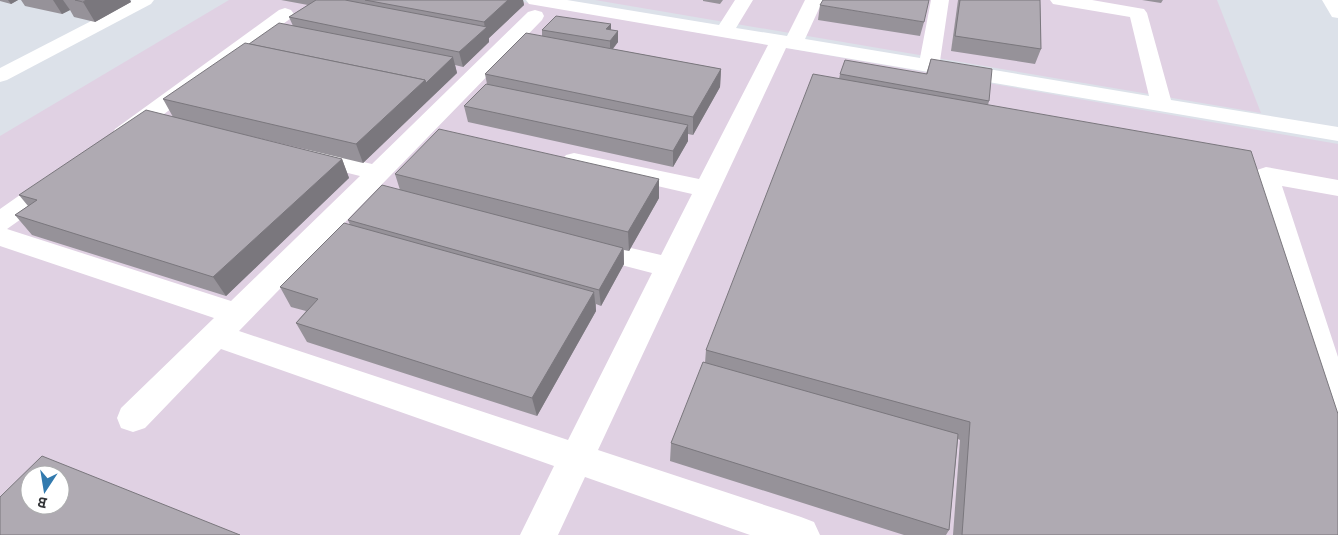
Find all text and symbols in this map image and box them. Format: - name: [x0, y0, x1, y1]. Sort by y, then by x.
- north arrow: [20, 465, 70, 515]
- text: B: [36, 493, 49, 512]

